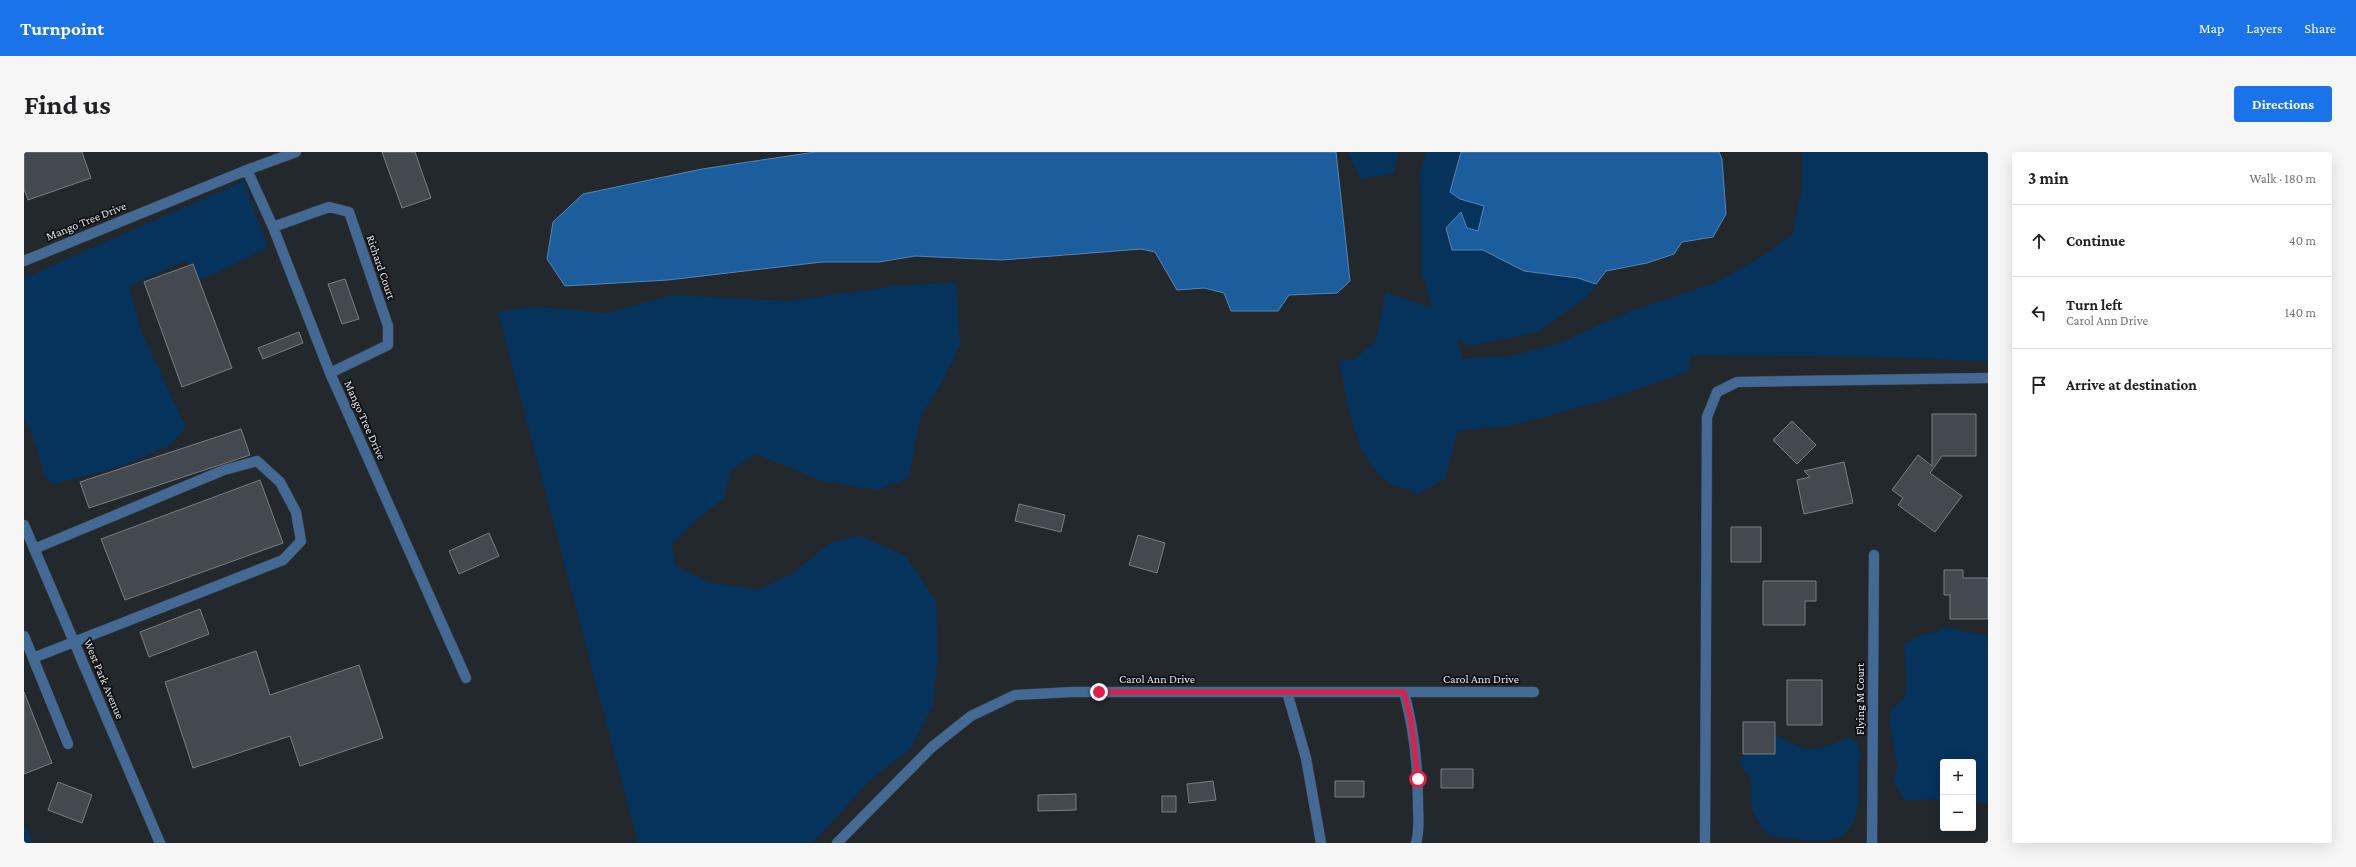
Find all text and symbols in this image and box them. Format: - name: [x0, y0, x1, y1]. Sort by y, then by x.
- text: Turnpoint: [20, 18, 104, 39]
- text: Map: [2199, 20, 2224, 36]
- text: Layers: [2246, 20, 2283, 36]
- text: Share: [2305, 20, 2336, 36]
- button: Directions: [2234, 86, 2332, 122]
- text: Find us: [24, 89, 111, 120]
- text: 3 min: [2028, 169, 2069, 188]
- text: Walk · 180 m: [2249, 171, 2316, 186]
- street label: Mango Tree Drive: [44, 199, 128, 243]
- icon: ahead: [2028, 230, 2050, 252]
- street label: Richard Court: [363, 233, 399, 302]
- text: Continue: [2066, 233, 2125, 249]
- text: 40 m: [2289, 233, 2316, 248]
- text: Turn left: [2066, 297, 2122, 313]
- icon: left: [2028, 302, 2050, 324]
- text: 140 m: [2285, 305, 2316, 320]
- text: Carol Ann Drive: [2066, 313, 2148, 328]
- icon: arrive: [2028, 374, 2050, 396]
- text: Arrive at destination: [2066, 377, 2197, 393]
- street label: Mango Tree Drive: [341, 378, 389, 462]
- street label: West Park Avenue: [81, 637, 127, 721]
- street label: Flying M Court: [1853, 662, 1867, 735]
- street label: Carol Ann Drive: [1119, 672, 1195, 686]
- street label: Carol Ann Drive: [1443, 672, 1519, 686]
- route end: [1090, 683, 1108, 701]
- map controls: [1940, 759, 1976, 831]
- button: +: [1940, 759, 1976, 795]
- route start: [1409, 770, 1427, 788]
- button: −: [1940, 795, 1976, 831]

